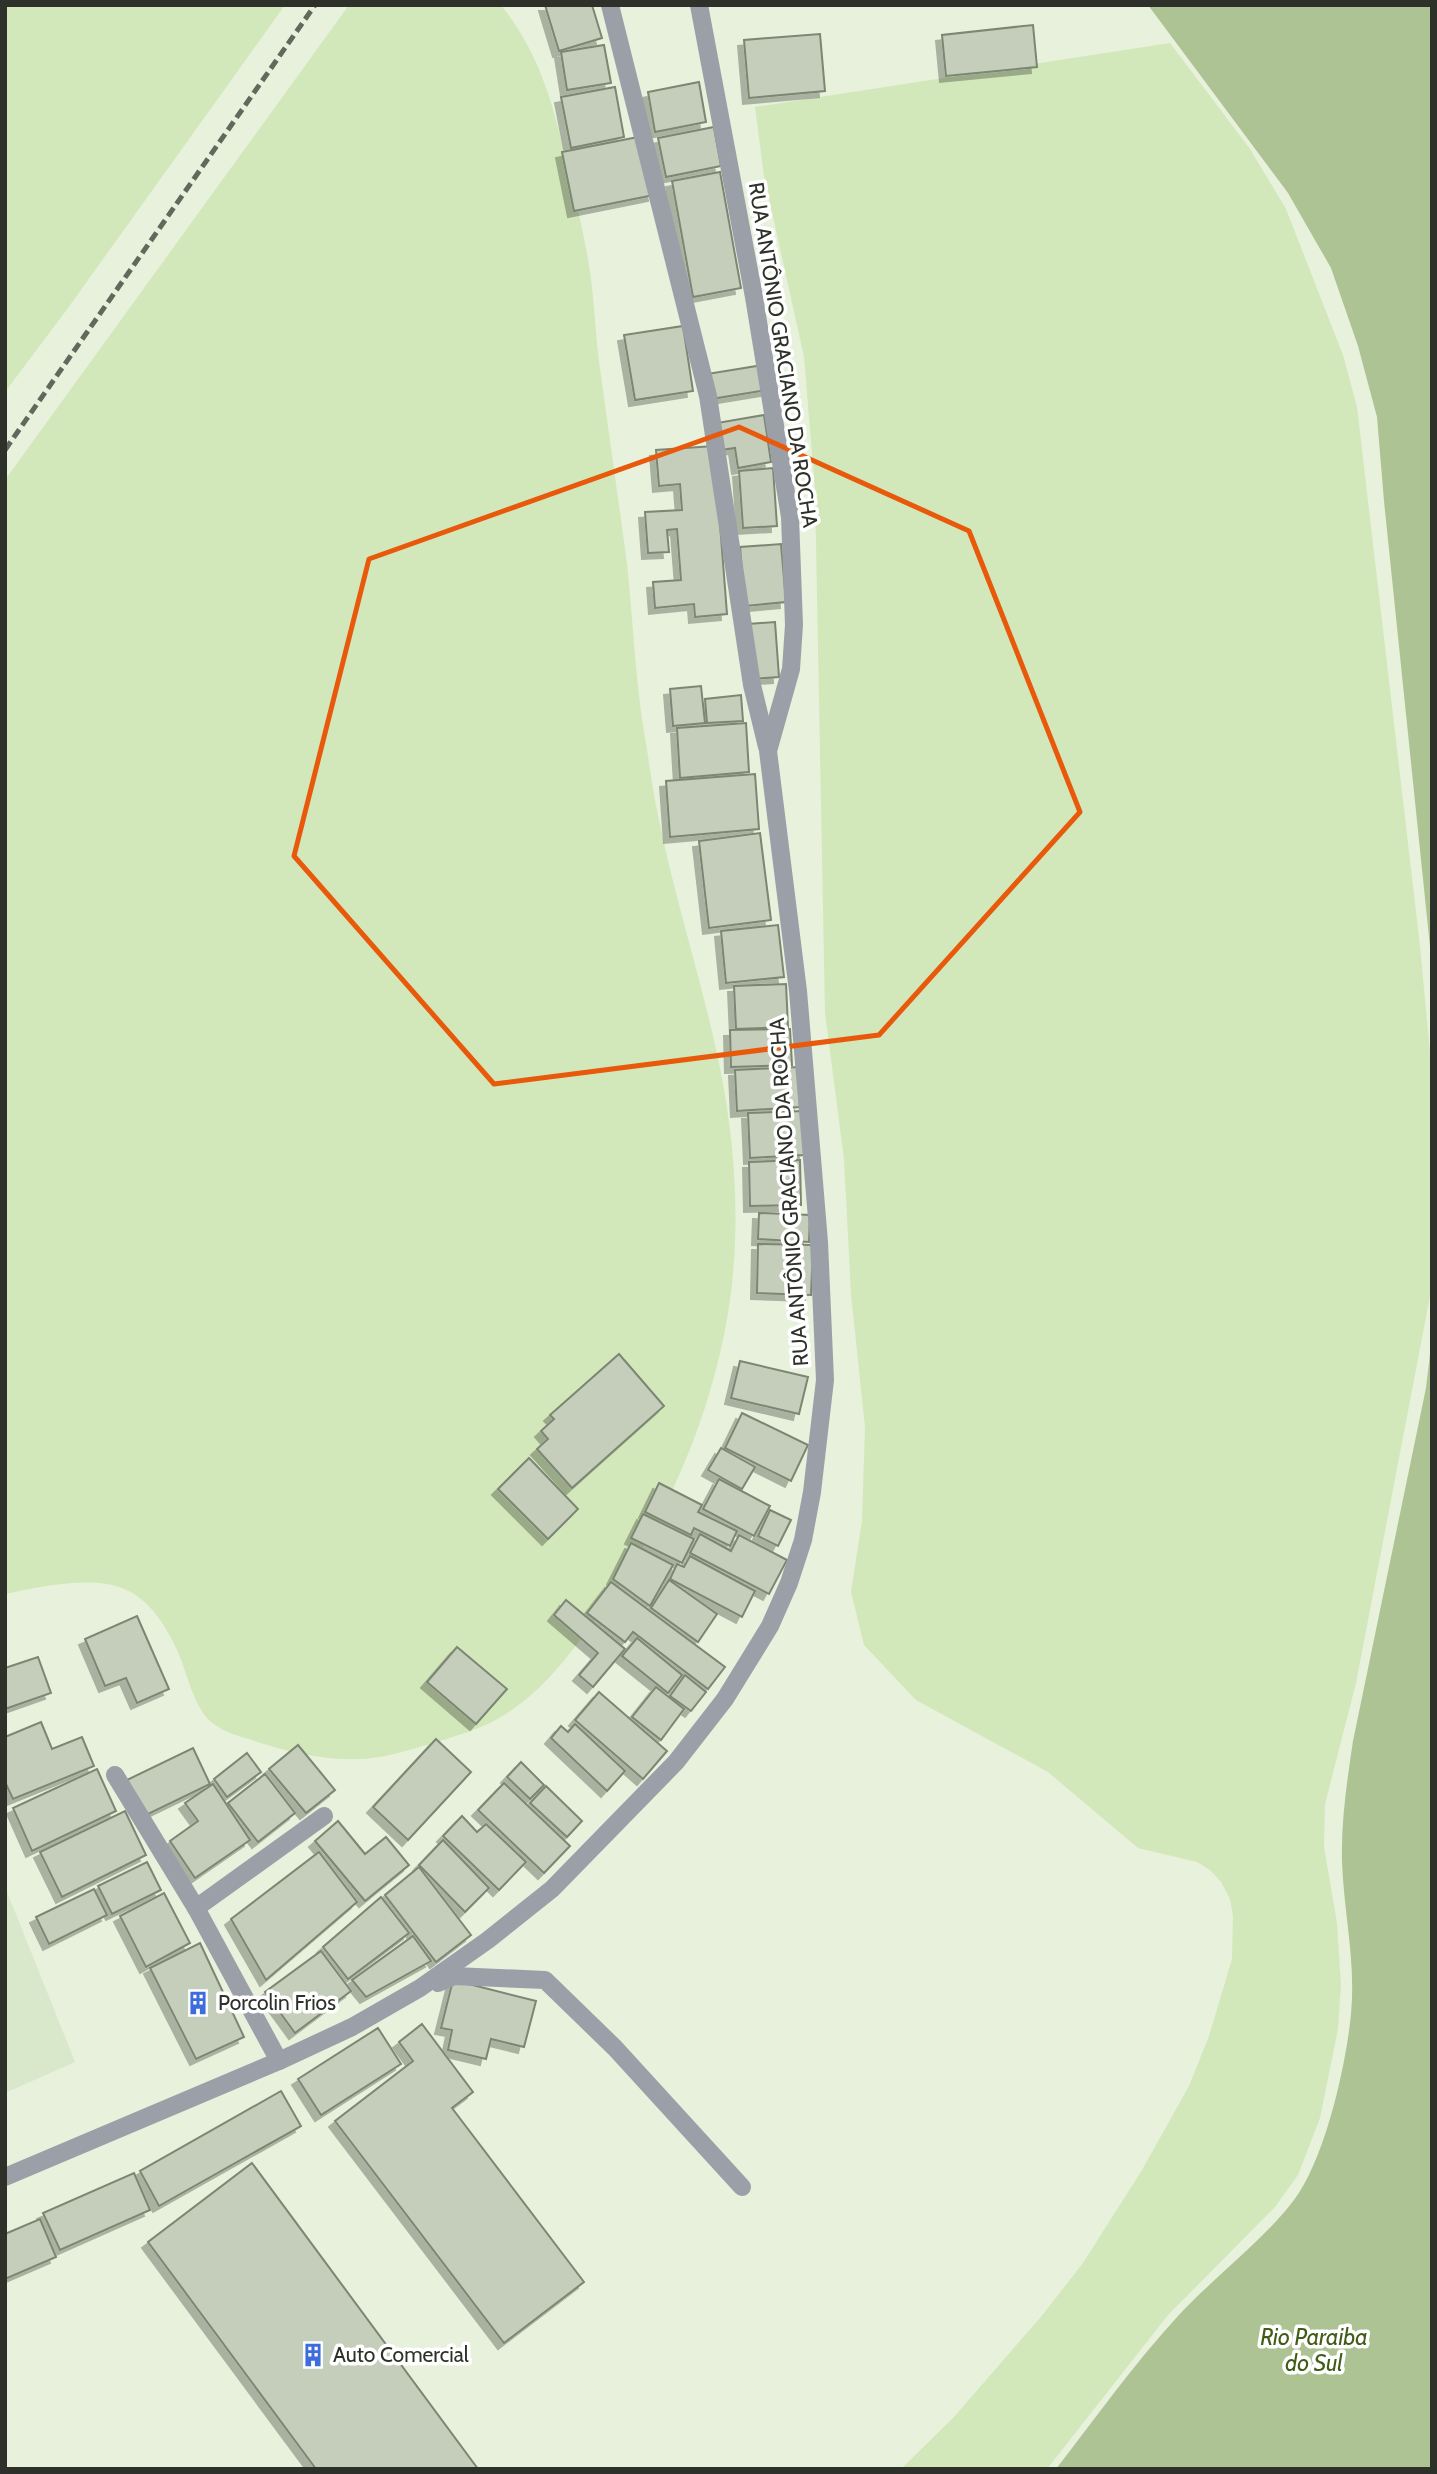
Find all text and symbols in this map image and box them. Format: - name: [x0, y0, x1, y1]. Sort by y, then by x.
- street label: RUA ANTÔNIO GRACIANO DA ROCHA: [744, 180, 823, 529]
- street label: RUA ANTÔNIO GRACIANO DA ROCHA: [764, 1017, 813, 1367]
- building icon: Porcolin Frios: [184, 1989, 212, 2017]
- place label: Porcolin Frios: [218, 1990, 336, 2015]
- water label: Rio Paraiba do Sul: [1260, 2323, 1368, 2377]
- building icon: Auto Comercial: [299, 2341, 327, 2369]
- place label: Auto Comercial: [333, 2342, 469, 2367]

